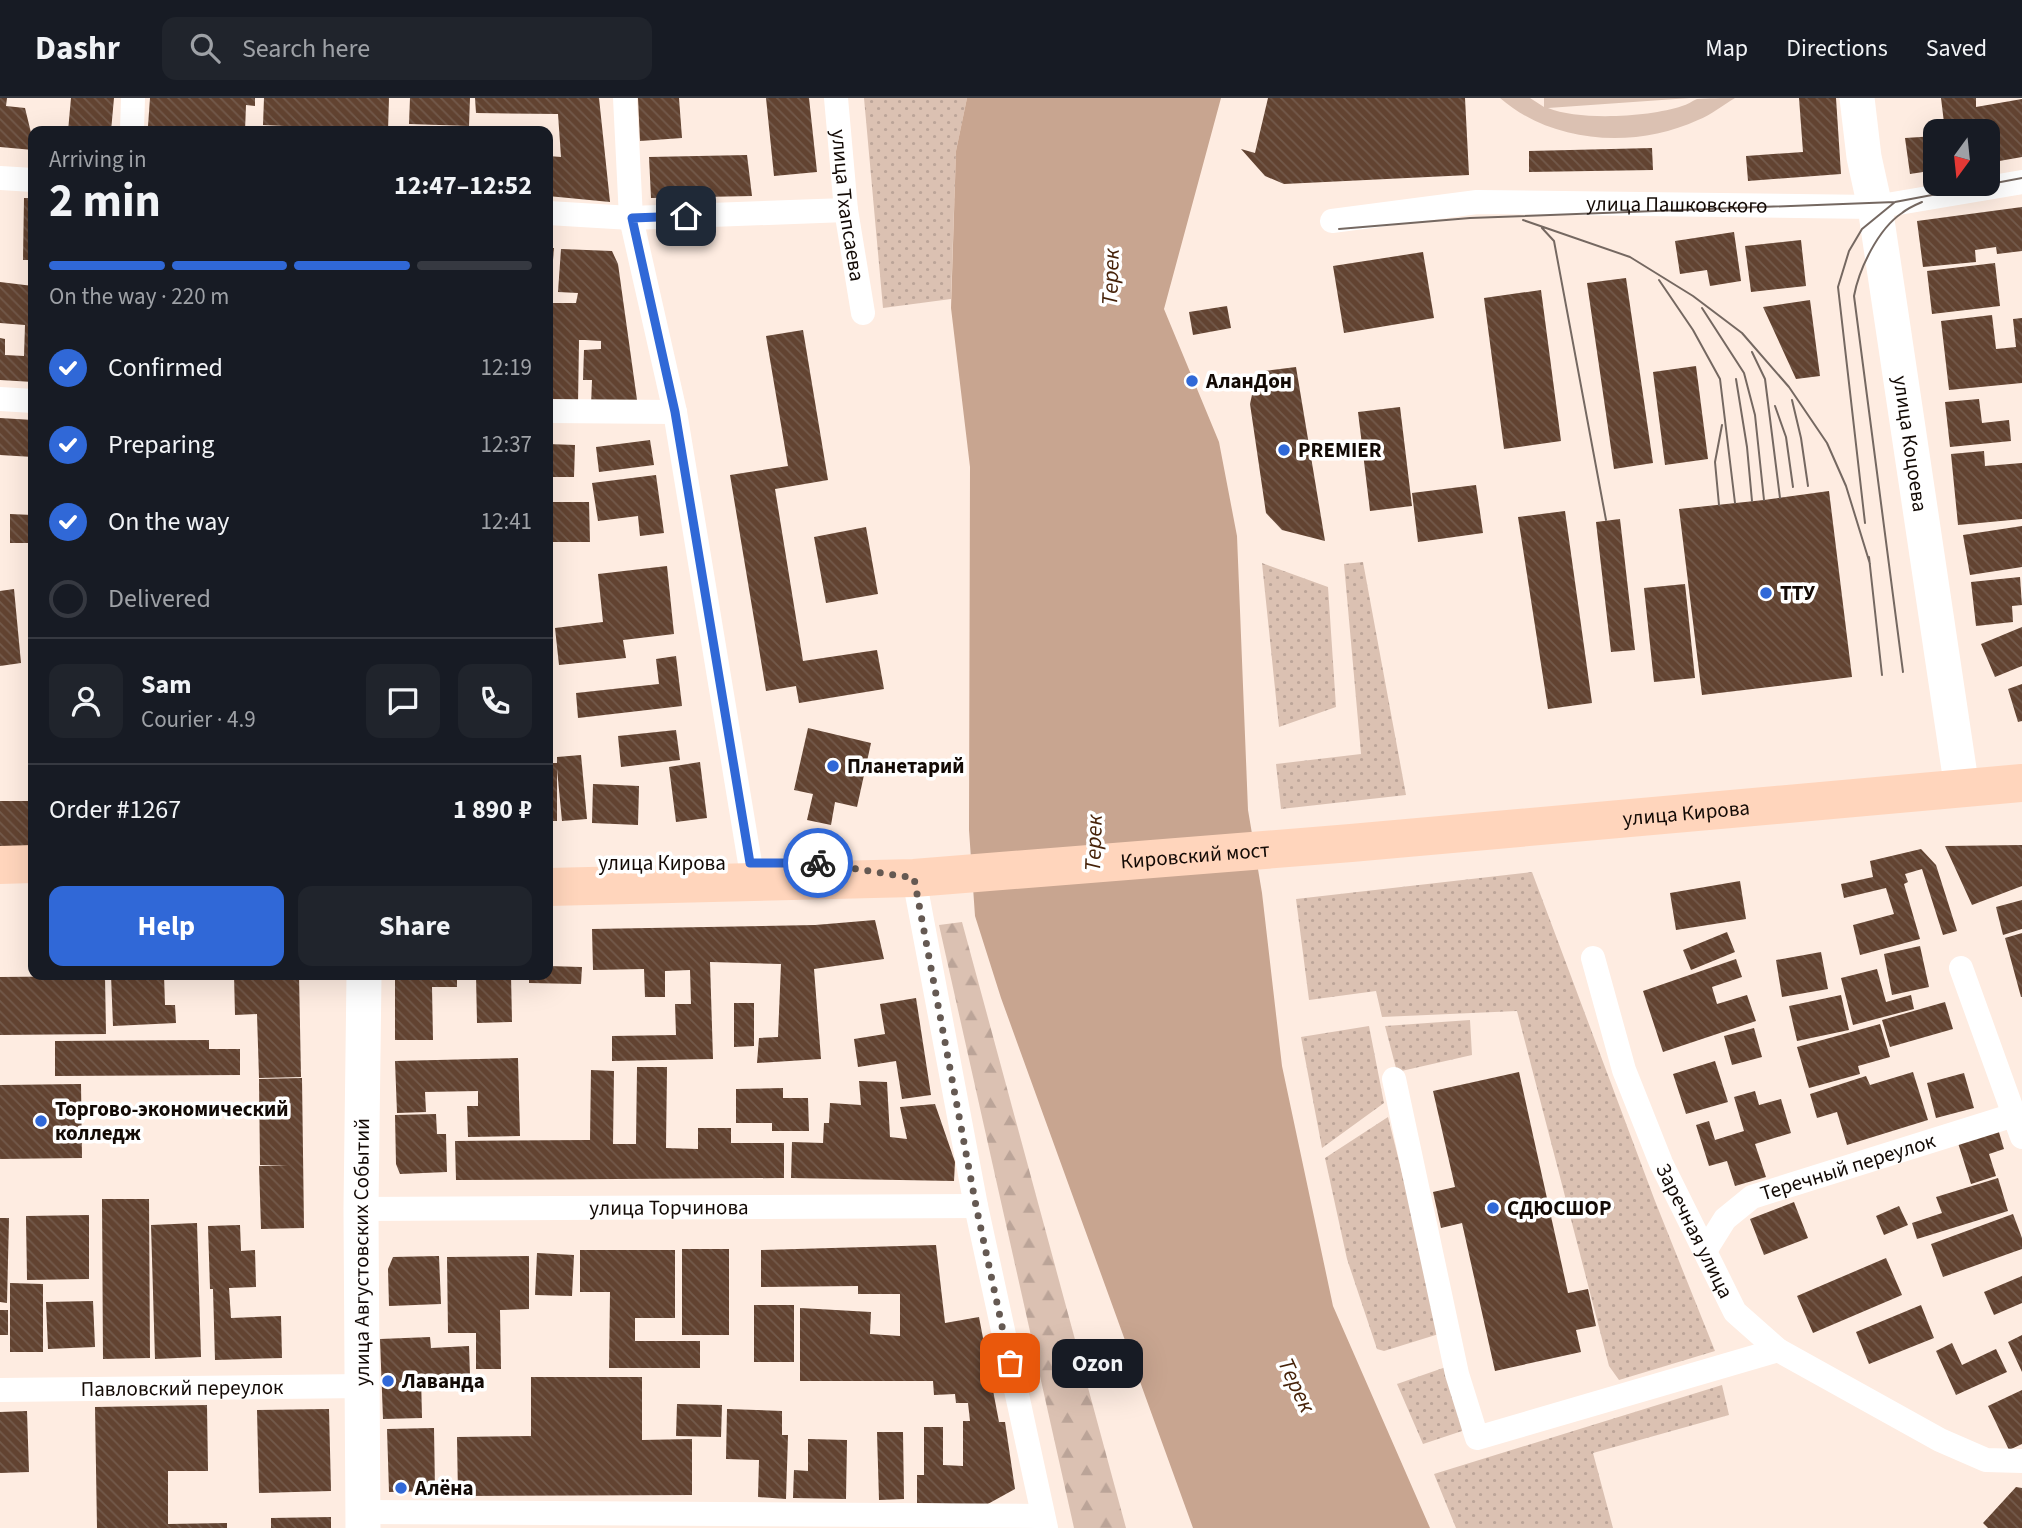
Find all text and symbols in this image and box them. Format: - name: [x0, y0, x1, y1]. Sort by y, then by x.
- search box: [162, 17, 652, 80]
- text: Dashr: [35, 25, 120, 72]
- icon: search: [186, 29, 224, 67]
- text: Search here: [242, 30, 370, 67]
- text: Map: [1705, 31, 1748, 66]
- text: Directions: [1786, 31, 1888, 66]
- text: Saved: [1926, 31, 1987, 66]
- north arrow: [1923, 119, 2000, 196]
- map controls: [1923, 119, 2000, 196]
- street label: улица Тхапсаева: [824, 128, 873, 283]
- text: Arriving in: [49, 143, 147, 176]
- text: 12:47–12:52: [394, 167, 532, 204]
- text: 2 min: [49, 169, 161, 234]
- pin: [656, 186, 716, 246]
- street label: улица Пашковского: [1586, 188, 1768, 221]
- icon: home: [667, 197, 705, 235]
- water label: Терек: [1093, 247, 1128, 306]
- text: On the way · 220 m: [49, 280, 229, 313]
- icon: check: [49, 349, 87, 387]
- text: Confirmed: [108, 349, 223, 386]
- text: 12:19: [481, 351, 532, 384]
- place label: АланДон: [1205, 366, 1292, 396]
- marker: АланДон: [1184, 373, 1200, 389]
- street label: улица Коцоева: [1885, 374, 1935, 514]
- icon: check: [49, 426, 87, 464]
- text: Preparing: [108, 426, 214, 463]
- text: 12:37: [481, 428, 532, 461]
- place label: PREMIER: [1298, 435, 1382, 465]
- marker: PREMIER: [1276, 442, 1292, 458]
- icon: check: [49, 503, 87, 541]
- text: On the way: [108, 503, 229, 540]
- text: 12:41: [481, 505, 532, 538]
- place label: ТТУ: [1780, 578, 1815, 608]
- text: Delivered: [108, 580, 211, 617]
- marker: ТТУ: [1758, 585, 1774, 601]
- button: person: [49, 664, 123, 738]
- button: chat: [366, 664, 440, 738]
- button: phone: [458, 664, 532, 738]
- text: Sam: [141, 666, 191, 703]
- text: Courier · 4.9: [141, 703, 256, 736]
- place label: Планетарий: [847, 751, 964, 781]
- marker: Планетарий: [825, 758, 841, 774]
- text: Order #1267: [49, 791, 181, 828]
- text: 1 890 ₽: [453, 791, 532, 828]
- street label: улица Кирова: [1621, 792, 1751, 834]
- water label: Терек: [1076, 813, 1111, 872]
- courier: [783, 828, 853, 898]
- street label: Кировский мост: [1119, 835, 1271, 876]
- icon: bike: [799, 844, 837, 882]
- street label: улица Кирова: [598, 848, 726, 878]
- button: Help: [49, 886, 284, 966]
- button: Share: [298, 886, 532, 966]
- place label: Торгово-экономический колледж: [55, 1094, 289, 1148]
- marker: Торгово-экономический колледж: [33, 1113, 49, 1129]
- street label: улица Августовских Событий: [346, 1118, 377, 1386]
- street label: Теречный переулок: [1757, 1125, 1940, 1209]
- street label: Заречная улица: [1648, 1158, 1741, 1304]
- street label: улица Торчинова: [589, 1192, 749, 1223]
- place label: СДЮСШОР: [1507, 1193, 1611, 1223]
- marker: СДЮСШОР: [1485, 1200, 1501, 1216]
- pin: [980, 1333, 1040, 1393]
- callout: Ozon: [1052, 1338, 1143, 1388]
- icon: bag: [991, 1344, 1029, 1382]
- text: Ozon: [1072, 1347, 1123, 1380]
- water label: Терек: [1270, 1352, 1324, 1419]
- place label: Лаванда: [401, 1366, 485, 1396]
- street label: Павловский переулок: [80, 1372, 284, 1404]
- marker: Лаванда: [380, 1373, 396, 1389]
- place label: Алёна: [414, 1473, 474, 1503]
- marker: Алёна: [393, 1480, 409, 1496]

